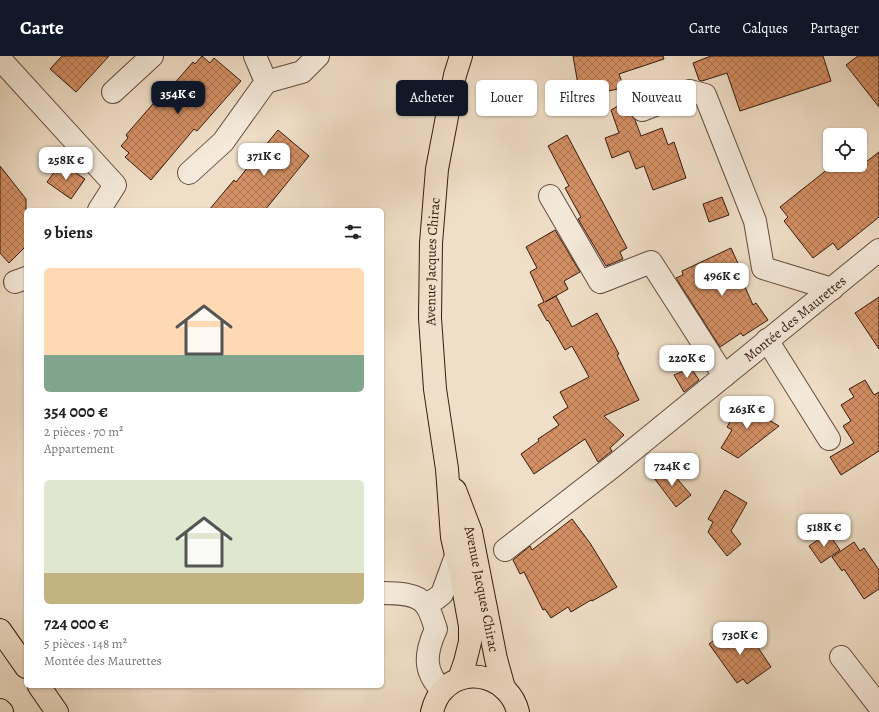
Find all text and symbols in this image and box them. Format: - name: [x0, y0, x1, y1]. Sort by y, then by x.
- text: Carte: [20, 15, 64, 41]
- text: Carte: [689, 19, 720, 38]
- text: Calques: [742, 19, 788, 38]
- text: Partager: [810, 19, 859, 38]
- chip: Acheter: [396, 80, 468, 116]
- chip: Louer: [476, 80, 537, 116]
- chip: Filtres: [545, 80, 609, 116]
- chip: Nouveau: [617, 80, 696, 116]
- pin: 354K €: [145, 81, 211, 115]
- text: 354K €: [160, 85, 196, 102]
- map controls: [823, 128, 867, 172]
- button: locate: [823, 128, 867, 172]
- pin: 371K €: [231, 143, 297, 177]
- pin: 258K €: [33, 147, 99, 181]
- text: 371K €: [247, 147, 281, 164]
- text: 258K €: [48, 151, 84, 168]
- street label: Avenue Jacques Chirac: [421, 197, 445, 328]
- text: 9 biens: [44, 221, 93, 244]
- icon: filters: [342, 221, 364, 243]
- pin: 496K €: [689, 263, 755, 297]
- text: 496K €: [704, 267, 740, 284]
- street label: Montée des Maurettes: [740, 271, 850, 366]
- icon: home: [168, 294, 240, 366]
- pin: 220K €: [654, 345, 720, 379]
- text: 220K €: [668, 349, 706, 366]
- pin: 263K €: [714, 396, 780, 430]
- text: 354 000 €: [44, 400, 108, 423]
- text: 263K €: [729, 400, 765, 417]
- text: 2 pièces · 70 m²: [44, 423, 123, 440]
- text: Appartement: [44, 440, 114, 457]
- pin: 724K €: [639, 453, 705, 487]
- text: 724K €: [654, 457, 690, 474]
- icon: home: [168, 506, 240, 578]
- pin: 518K €: [791, 514, 857, 548]
- text: 518K €: [807, 518, 841, 535]
- street label: Avenue Jacques Chirac: [459, 522, 503, 654]
- text: 724 000 €: [44, 612, 109, 635]
- pin: 730K €: [707, 622, 773, 656]
- text: 730K €: [722, 626, 758, 643]
- text: 5 pièces · 148 m²: [44, 635, 127, 652]
- text: Montée des Maurettes: [44, 652, 162, 669]

